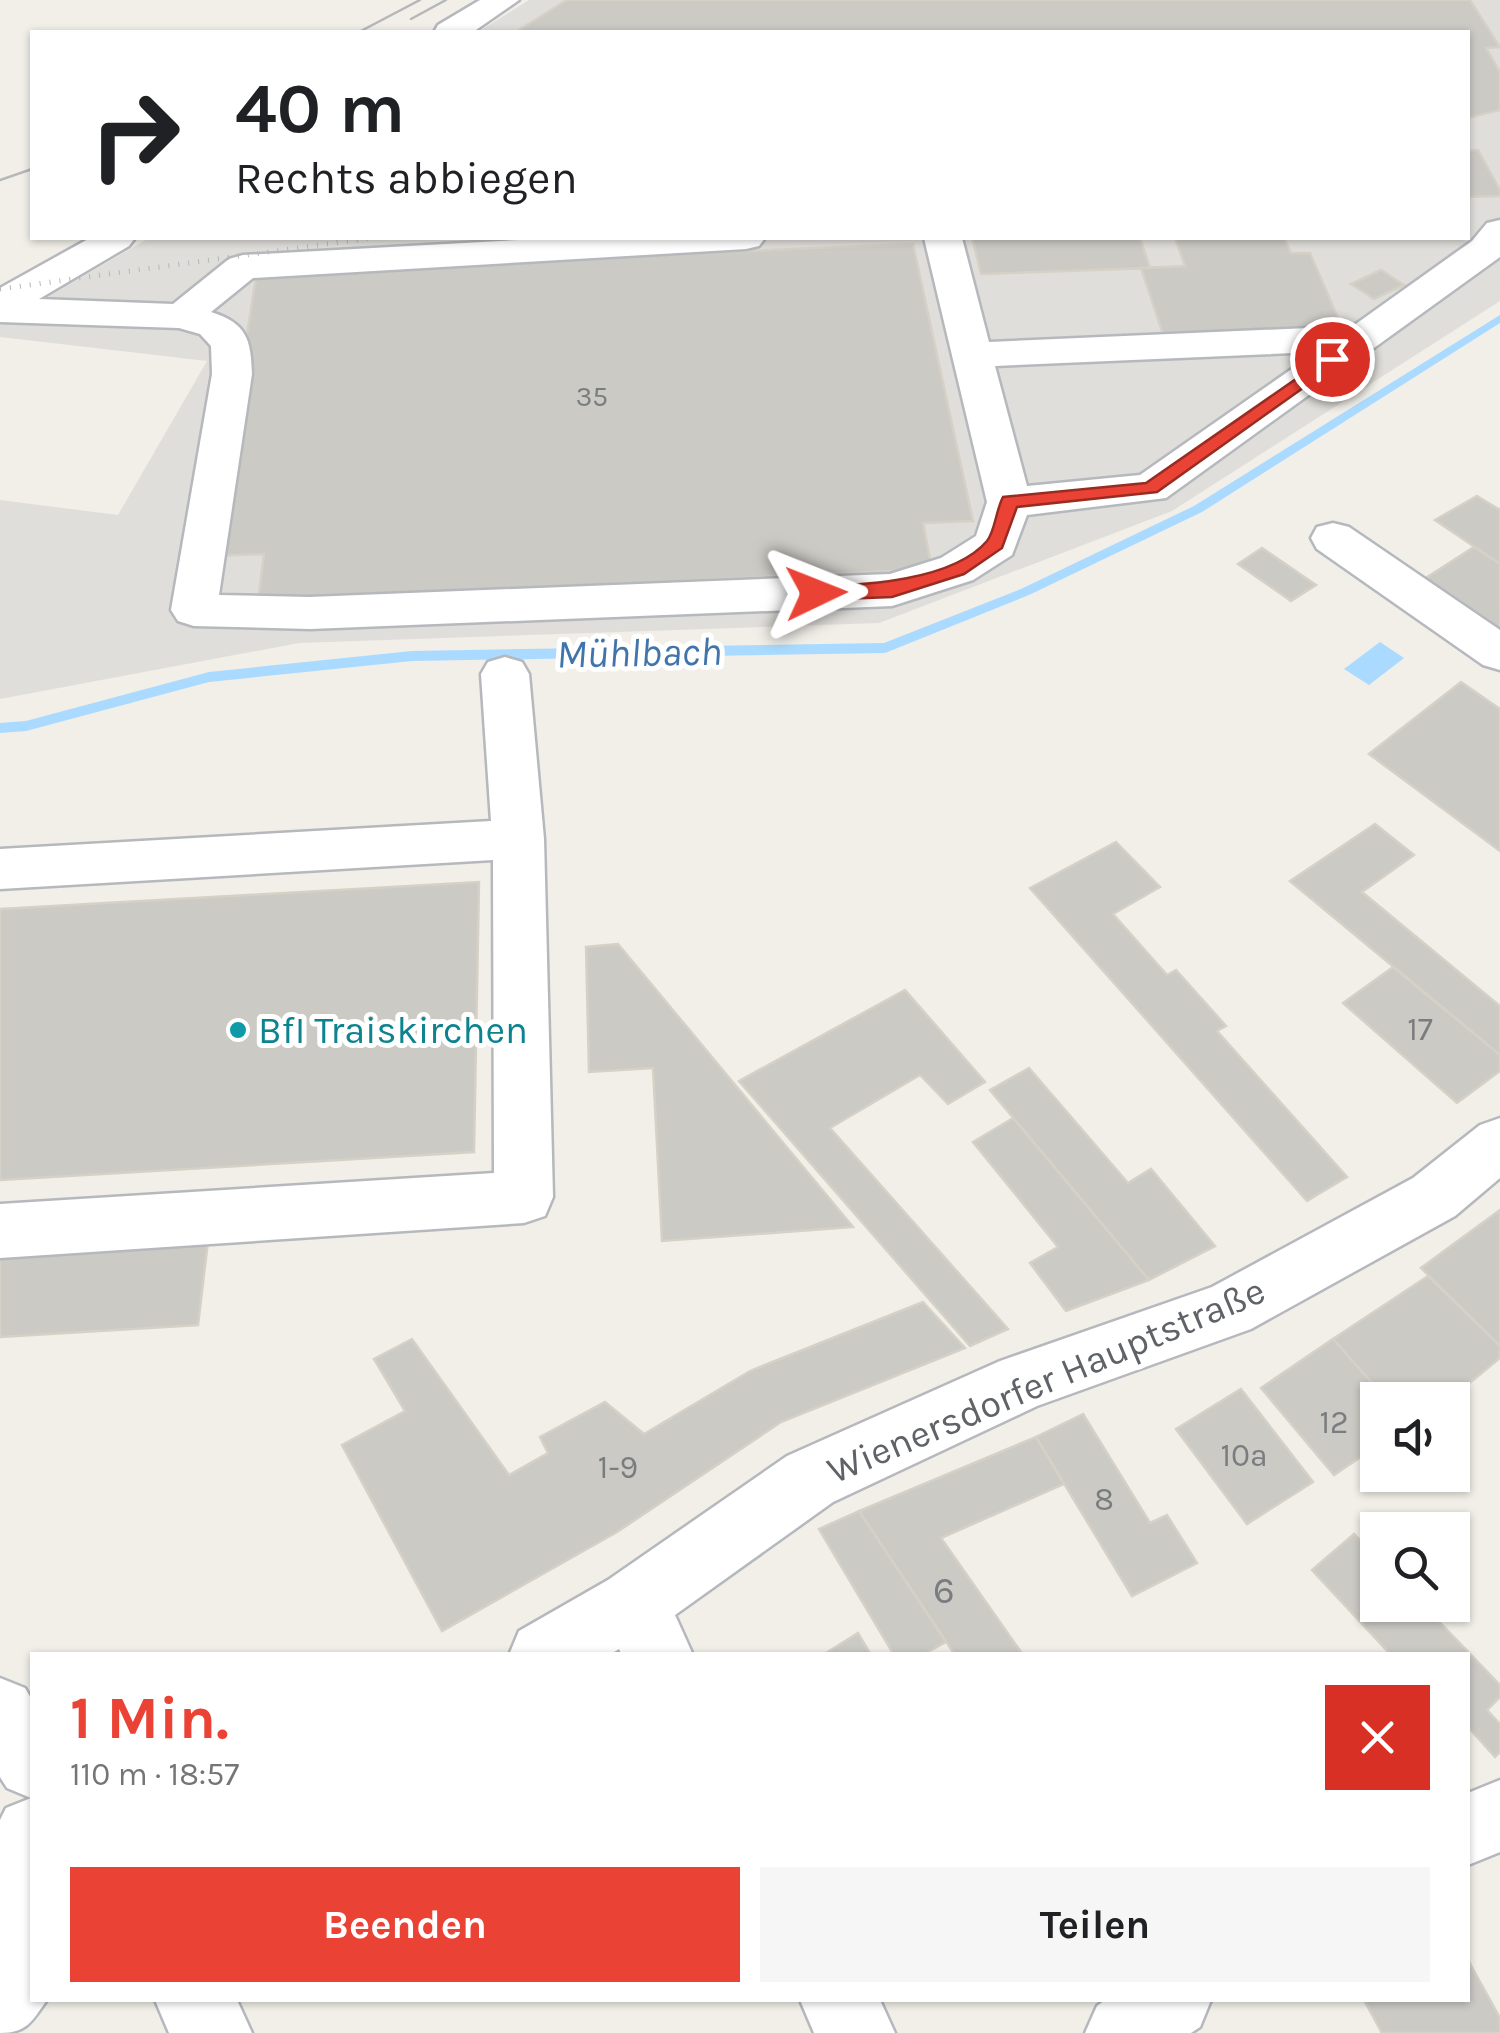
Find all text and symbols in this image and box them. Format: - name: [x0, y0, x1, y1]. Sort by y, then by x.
- text: 40 m: [235, 68, 405, 150]
- icon: right: [70, 70, 200, 200]
- text: Rechts abbiegen: [235, 152, 578, 204]
- pin: [1290, 317, 1375, 402]
- icon: arrive: [1305, 332, 1360, 387]
- house number: 35: [576, 380, 608, 413]
- position arrow: [764, 541, 868, 645]
- water label: Mühlbach: [556, 628, 722, 677]
- place label: BfI Traiskirchen: [258, 1008, 528, 1053]
- house number: 17: [1407, 1011, 1433, 1048]
- marker: BfI Traiskirchen: [227, 1019, 249, 1041]
- street label: Wienersdorfer Hauptstraße: [821, 1268, 1272, 1493]
- map controls: [1360, 1382, 1470, 1622]
- button: sound: [1360, 1382, 1470, 1492]
- house number: 12: [1319, 1404, 1349, 1441]
- house number: 10a: [1220, 1437, 1268, 1474]
- house number: 1-9: [598, 1449, 638, 1486]
- house number: 8: [1094, 1481, 1114, 1518]
- button: search: [1360, 1512, 1470, 1622]
- house number: 6: [933, 1568, 955, 1613]
- text: 1 Min.: [70, 1683, 229, 1753]
- button: close: [1325, 1685, 1430, 1790]
- text: 110 m · 18:57: [70, 1756, 239, 1793]
- button: Beenden: [70, 1867, 740, 1982]
- button: Teilen: [760, 1867, 1430, 1982]

